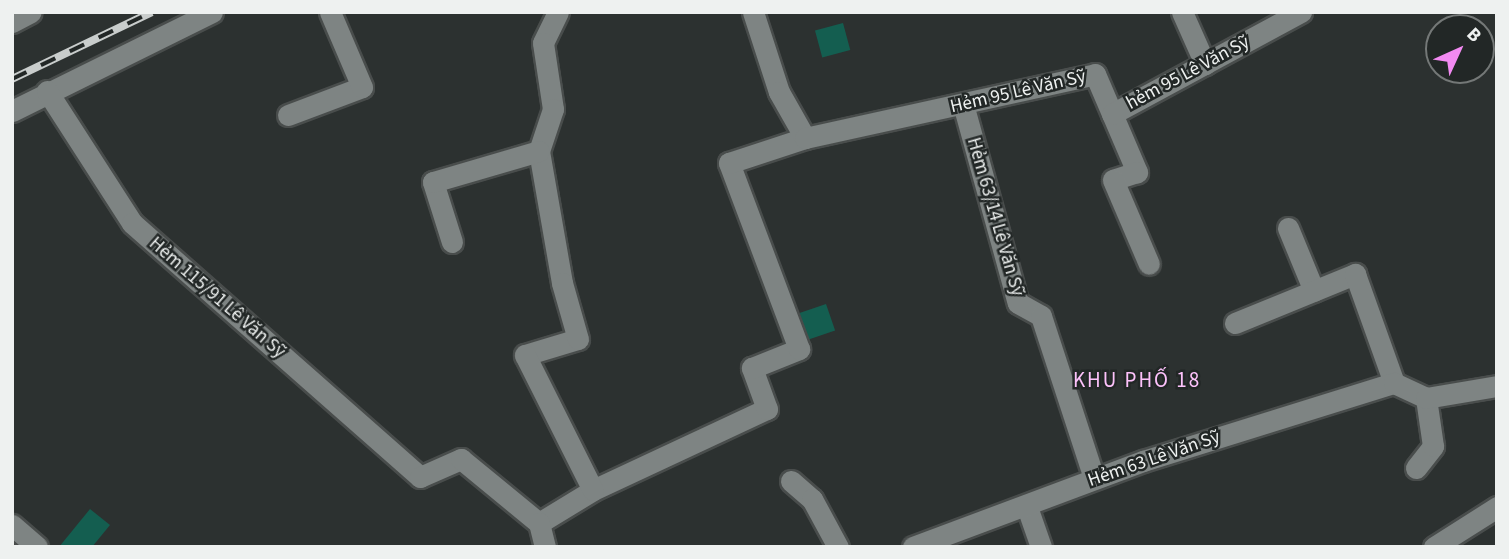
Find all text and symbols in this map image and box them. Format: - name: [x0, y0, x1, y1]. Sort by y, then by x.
- north arrow: [1425, 14, 1495, 84]
- text: B: [1460, 22, 1487, 49]
- street label: hẻm 95 Lê Văn Sỹ: [1122, 31, 1254, 115]
- street label: Hẻm 95 Lê Văn Sỹ: [948, 65, 1088, 119]
- street label: Hẻm 63/14 Lê Văn Sỹ: [961, 135, 1029, 299]
- street label: Hẻm 115/91 Lê Văn Sỹ: [144, 233, 290, 363]
- district label: KHU PHỐ 18: [1074, 367, 1200, 393]
- street label: Hẻm 63 Lê Văn Sỹ: [1085, 426, 1223, 492]

